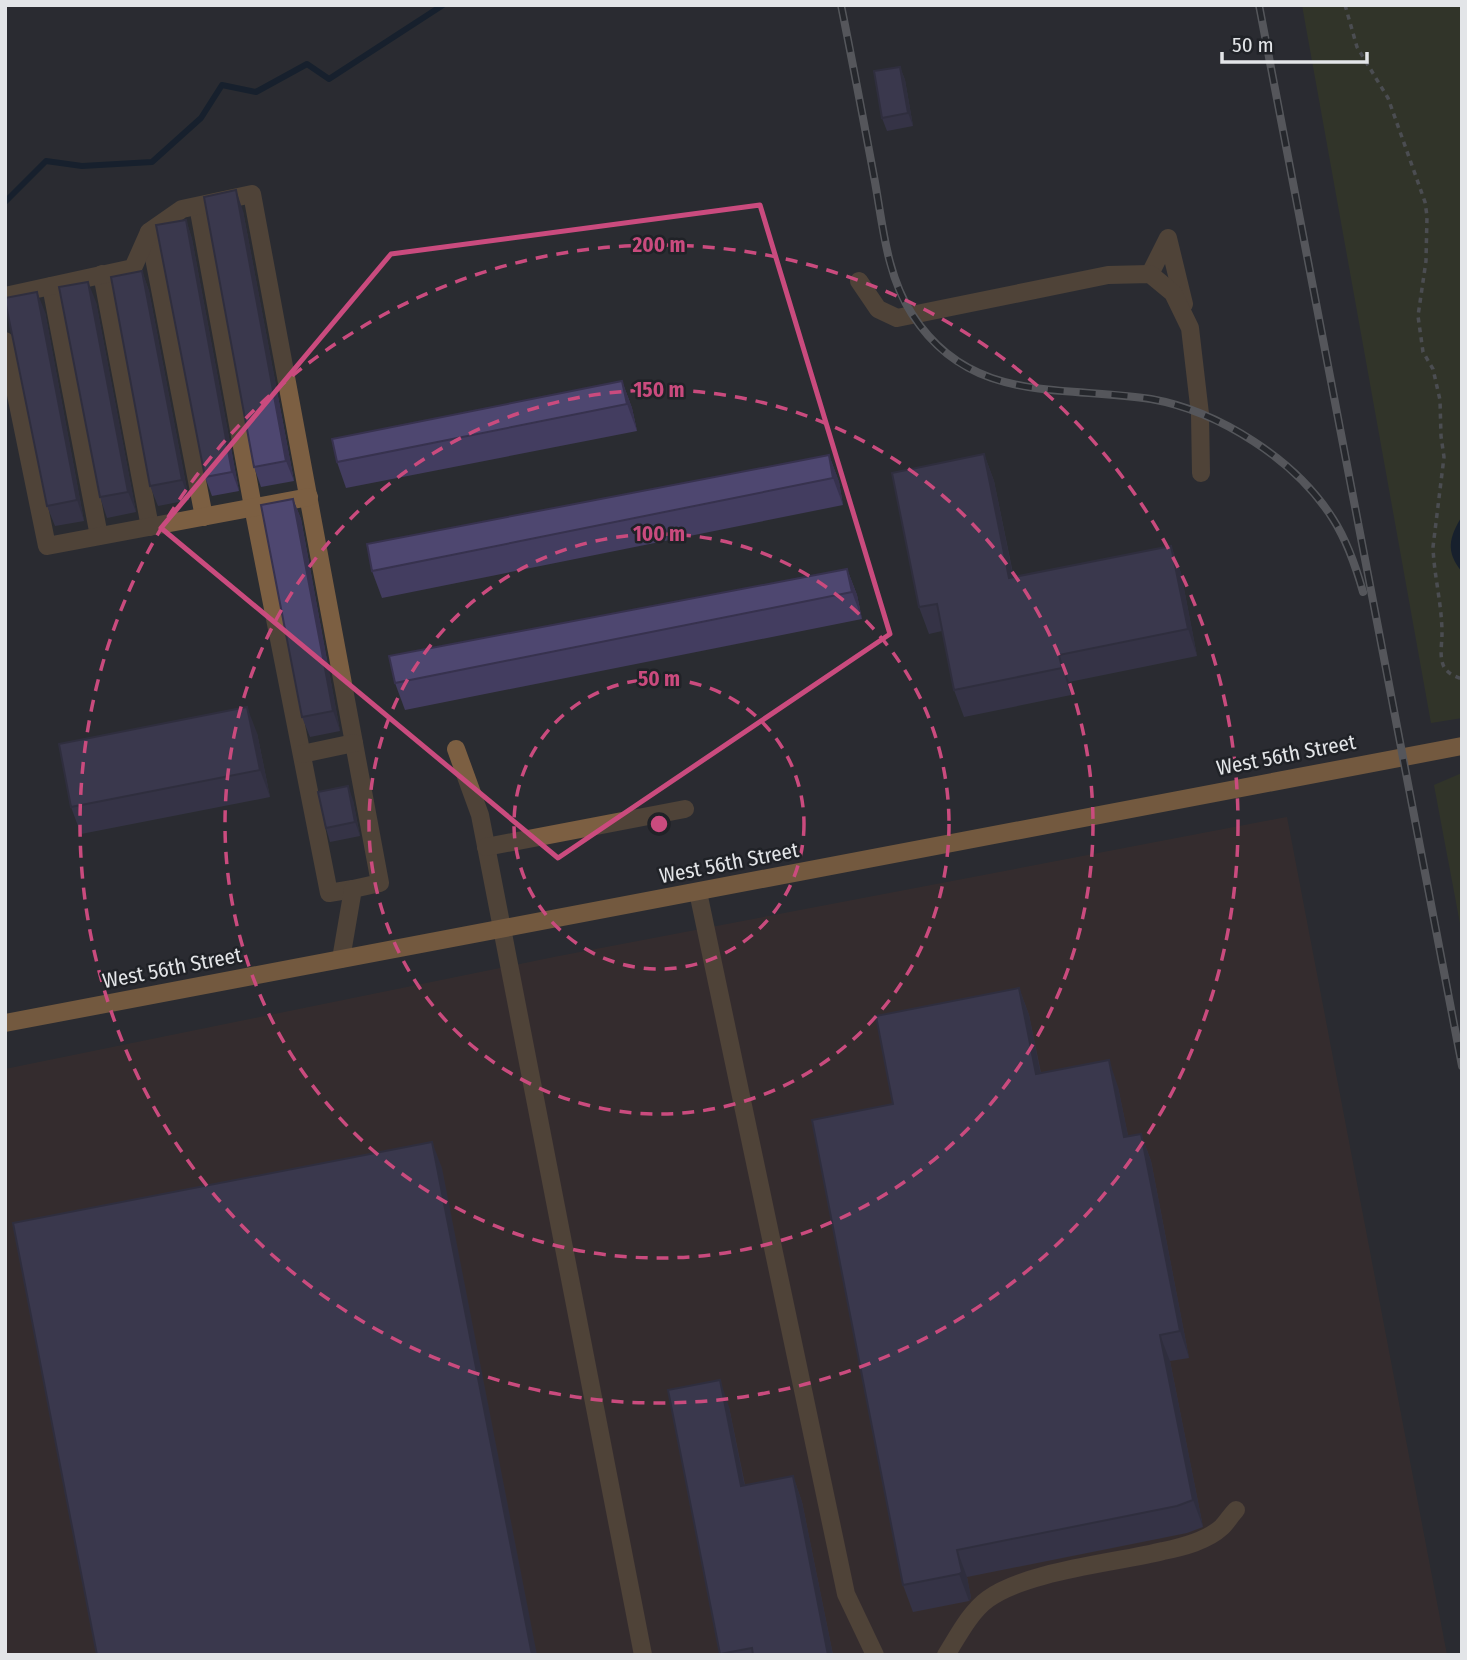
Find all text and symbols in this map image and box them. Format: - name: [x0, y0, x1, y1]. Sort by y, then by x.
- scale bar: [1222, 21, 1367, 65]
- text: 50 m: [1232, 32, 1274, 58]
- text: 200 m: [631, 232, 686, 258]
- text: 150 m: [633, 377, 685, 403]
- text: 100 m: [633, 521, 685, 547]
- text: 50 m: [638, 666, 680, 692]
- street label: West 56th Street: [1214, 729, 1358, 781]
- centre of rings: [647, 812, 671, 836]
- street label: West 56th Street: [657, 837, 801, 889]
- street label: West 56th Street: [100, 942, 244, 994]

